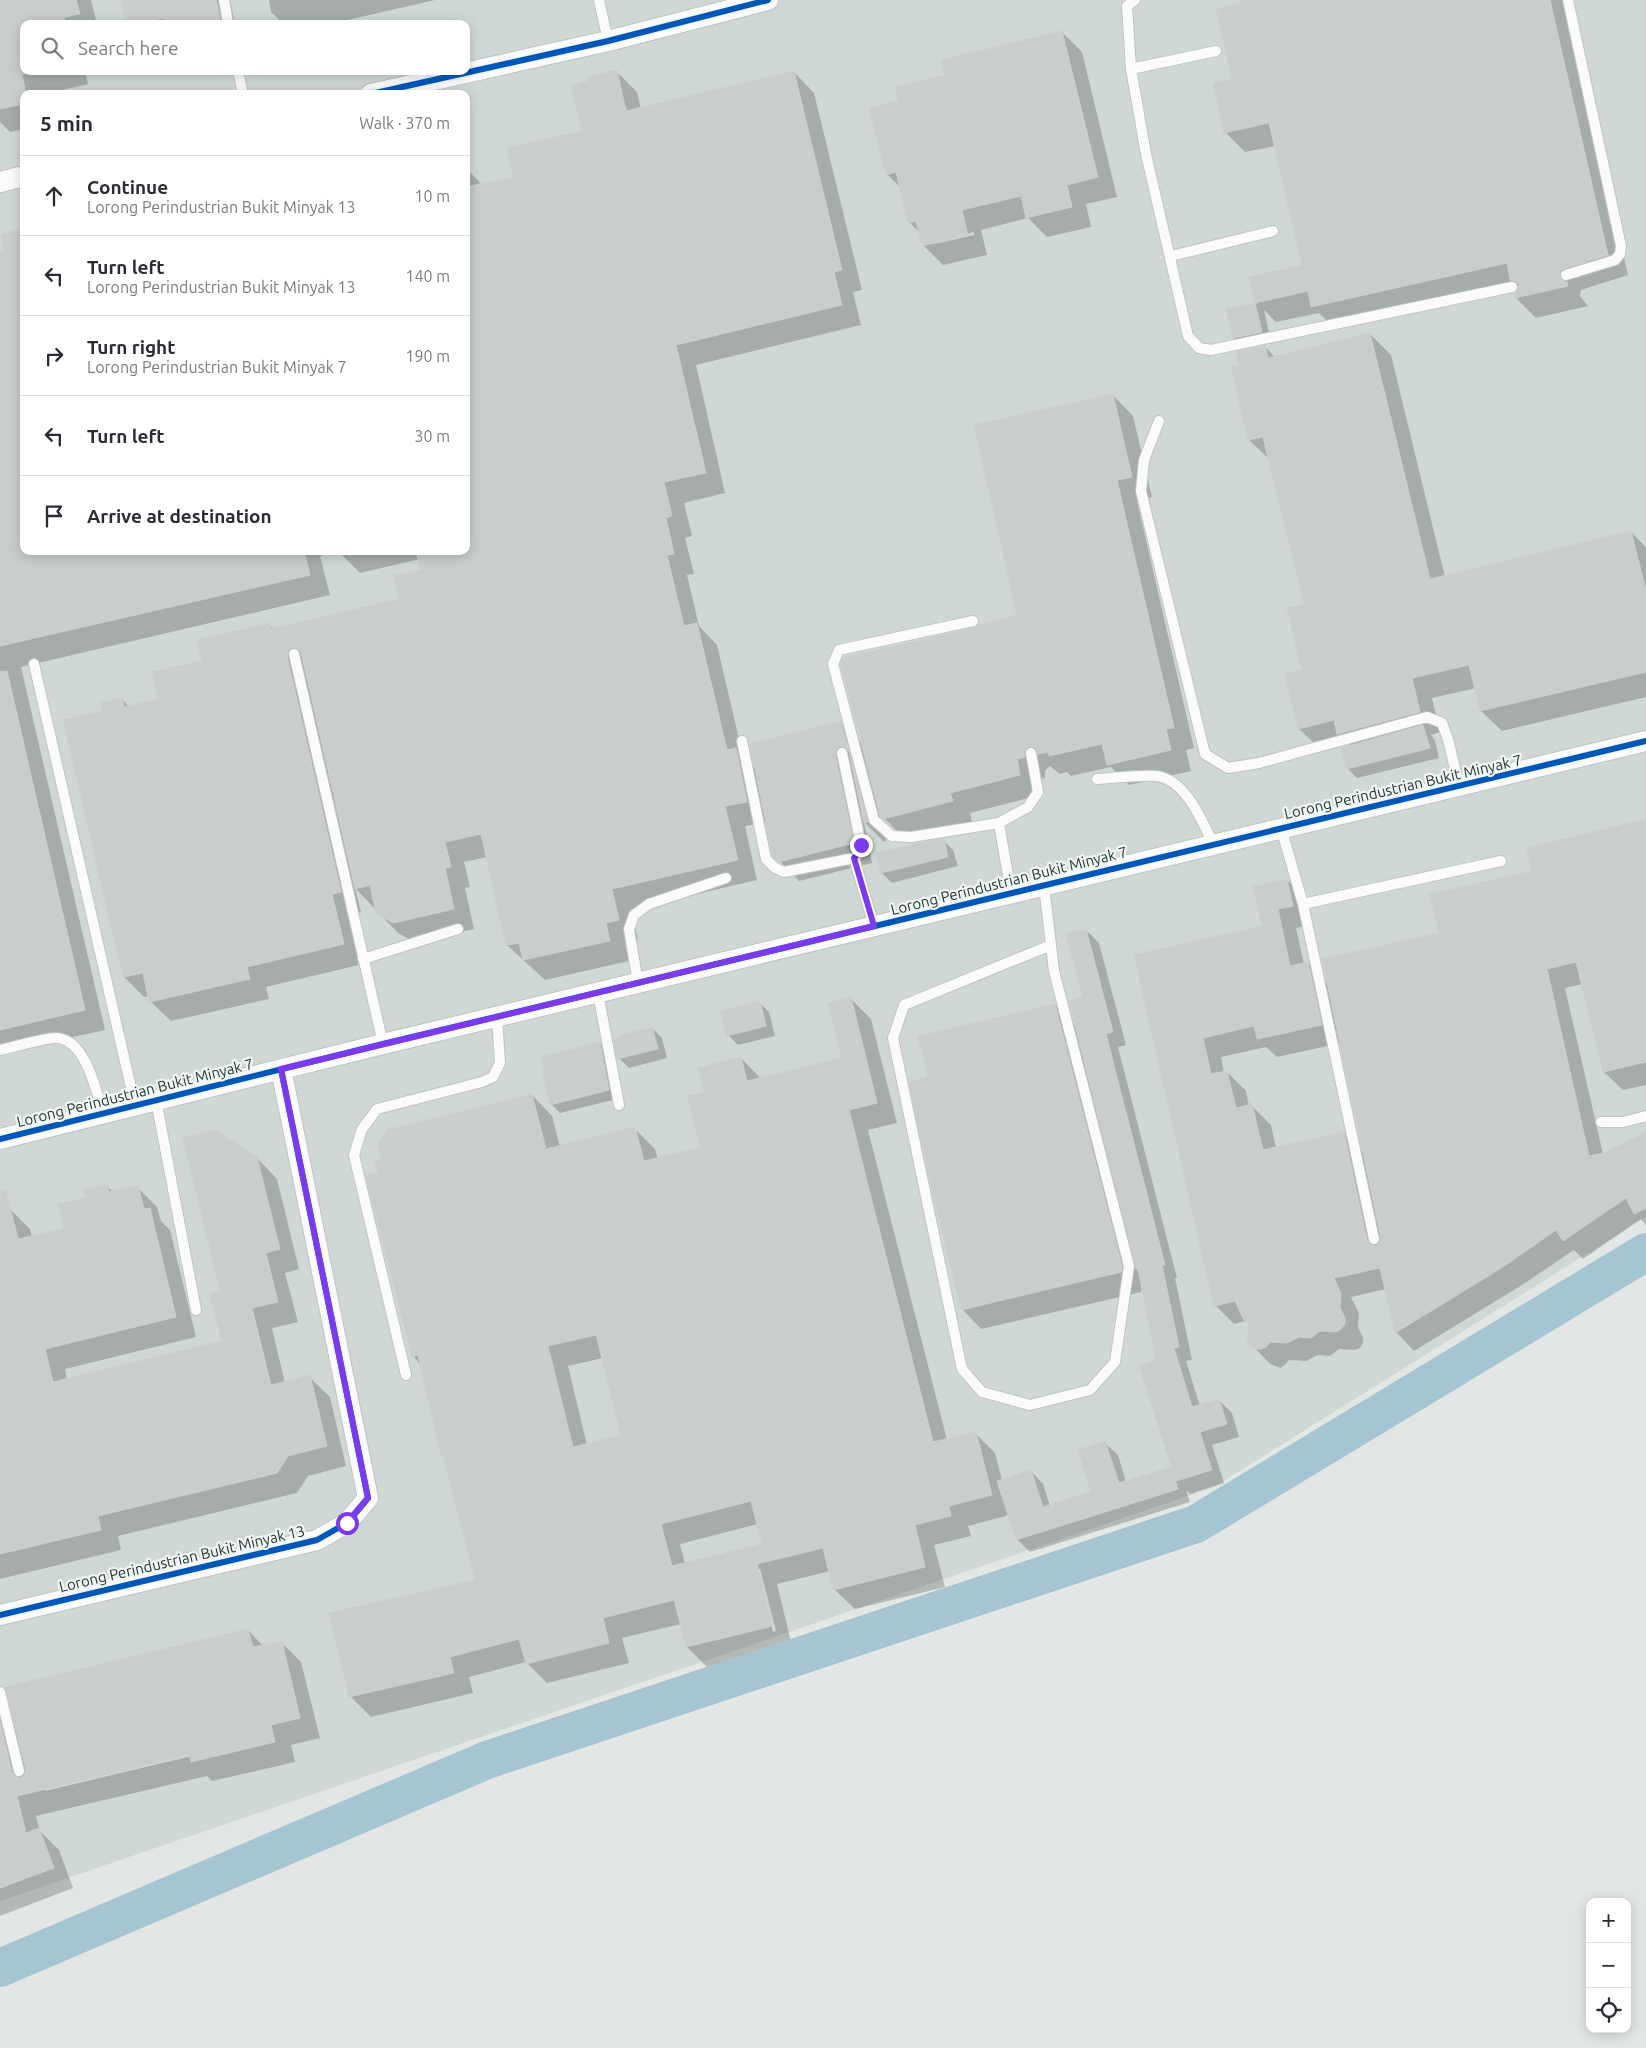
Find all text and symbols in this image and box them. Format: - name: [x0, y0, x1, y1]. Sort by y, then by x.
- search box: [20, 20, 470, 75]
- icon: search: [38, 34, 66, 62]
- text: Search here: [78, 37, 178, 59]
- text: 5 min: [40, 111, 93, 135]
- text: Walk · 370 m: [359, 114, 450, 132]
- text: Continue: [87, 176, 168, 198]
- icon: ahead: [40, 182, 68, 210]
- text: 10 m: [414, 187, 450, 205]
- text: Lorong Perindustrian Bukit Minyak 13: [87, 198, 356, 216]
- text: Turn left: [87, 256, 165, 278]
- icon: left: [40, 262, 68, 290]
- text: 140 m: [405, 267, 450, 285]
- text: Lorong Perindustrian Bukit Minyak 13: [87, 278, 356, 296]
- text: Turn right: [87, 336, 175, 358]
- icon: right: [40, 342, 68, 370]
- text: 190 m: [405, 347, 450, 365]
- text: Lorong Perindustrian Bukit Minyak 7: [87, 358, 347, 376]
- icon: left: [40, 422, 68, 450]
- text: Turn left: [87, 425, 165, 447]
- text: 30 m: [414, 427, 450, 445]
- icon: arrive: [40, 502, 68, 530]
- text: Arrive at destination: [87, 505, 272, 527]
- street label: Lorong Perindustrian Bukit Minyak 7: [1282, 751, 1523, 822]
- route end: [850, 834, 873, 857]
- street label: Lorong Perindustrian Bukit Minyak 7: [889, 843, 1129, 918]
- street label: Lorong Perindustrian Bukit Minyak 7: [15, 1055, 255, 1130]
- route start: [336, 1512, 359, 1535]
- street label: Lorong Perindustrian Bukit Minyak 13: [57, 1522, 306, 1595]
- map controls: [1586, 1898, 1631, 2033]
- button: +: [1586, 1898, 1631, 1943]
- button: −: [1586, 1943, 1631, 1988]
- button: locate: [1586, 1988, 1631, 2033]

